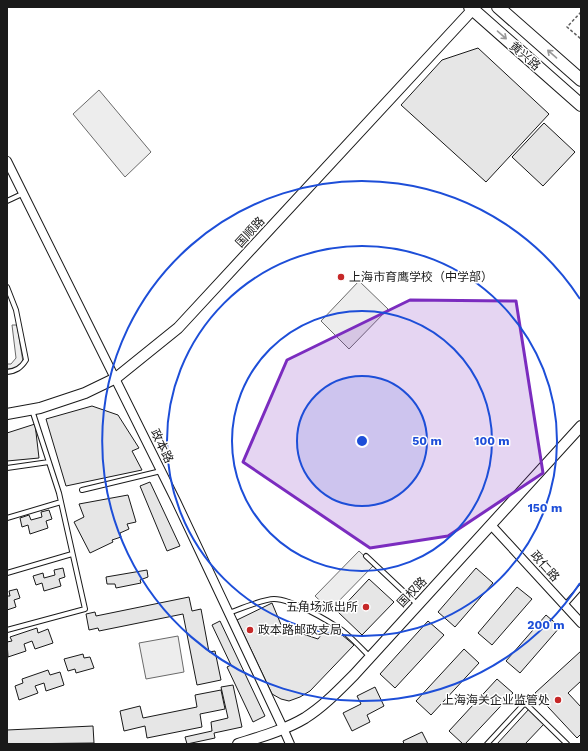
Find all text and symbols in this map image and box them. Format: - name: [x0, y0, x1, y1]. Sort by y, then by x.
- one-way arrow: [496, 31, 507, 40]
- street label: 黄兴路: [507, 39, 543, 73]
- one-way arrow: [547, 50, 557, 59]
- street label: 国顺路: [233, 214, 267, 250]
- place label: 上海市育鹰学校（中学部）: [349, 270, 493, 284]
- marker: 上海市育鹰学校（中学部）: [336, 272, 346, 282]
- street label: 政本路: [148, 427, 176, 465]
- centre of rings: [355, 434, 369, 448]
- text: 50 m: [412, 434, 442, 448]
- text: 100 m: [474, 434, 510, 448]
- text: 150 m: [528, 501, 562, 515]
- street label: 政仁路: [528, 548, 562, 584]
- street label: 国权路: [394, 574, 430, 610]
- place label: 五角场派出所: [286, 600, 358, 614]
- marker: 五角场派出所: [361, 602, 371, 612]
- text: 200 m: [527, 618, 565, 632]
- place label: 政本路邮政支局: [258, 623, 342, 637]
- marker: 政本路邮政支局: [245, 625, 255, 635]
- place label: 上海海关企业监管处: [442, 693, 550, 707]
- marker: 上海海关企业监管处: [553, 695, 563, 705]

